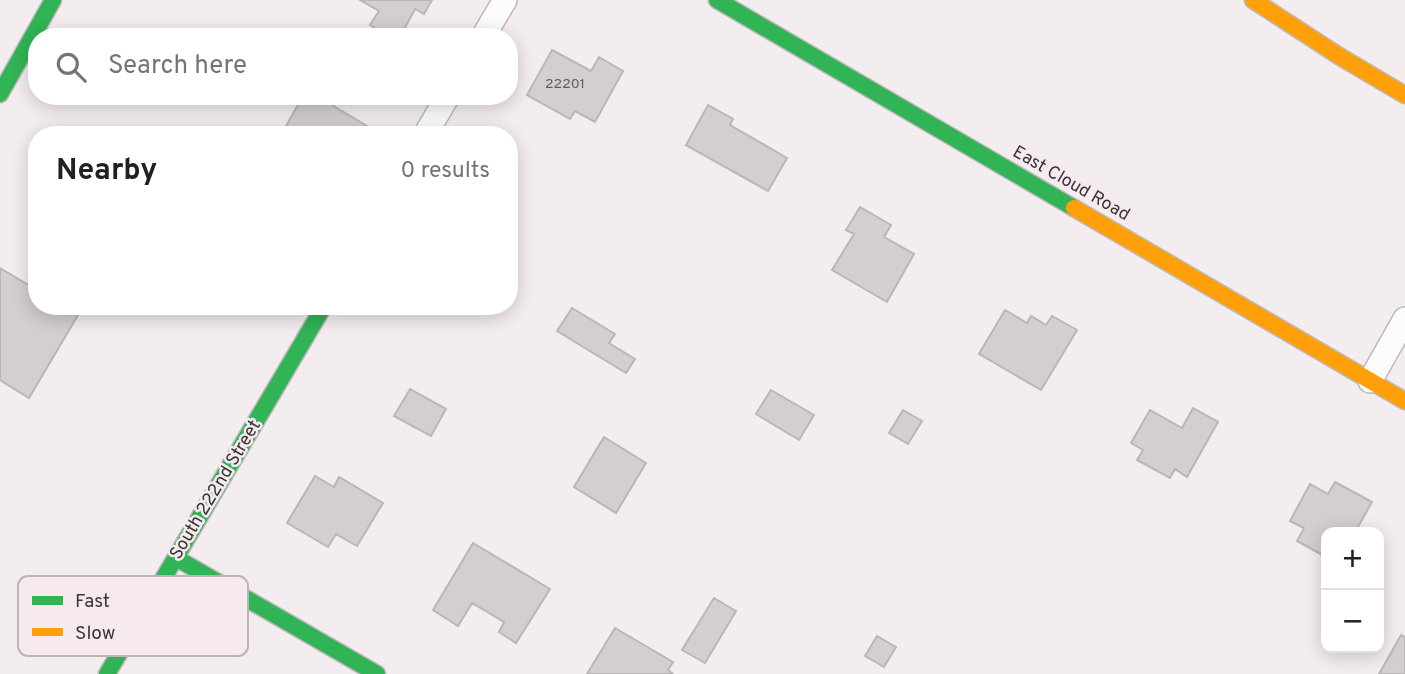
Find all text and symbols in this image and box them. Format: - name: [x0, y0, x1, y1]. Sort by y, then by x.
- search box: [28, 28, 518, 105]
- icon: search: [52, 48, 90, 86]
- text: Search here: [108, 50, 247, 83]
- house number: 22201: [545, 76, 585, 93]
- street label: East Cloud Road: [1008, 141, 1134, 227]
- text: Nearby: [56, 153, 157, 190]
- text: 0 results: [401, 157, 490, 186]
- street label: South 222nd Street: [165, 416, 267, 564]
- map controls: [1321, 527, 1384, 653]
- button: +: [1321, 527, 1384, 590]
- legend: [18, 576, 248, 656]
- text: Fast: [75, 590, 110, 614]
- button: −: [1321, 590, 1384, 653]
- text: Slow: [75, 622, 115, 646]

